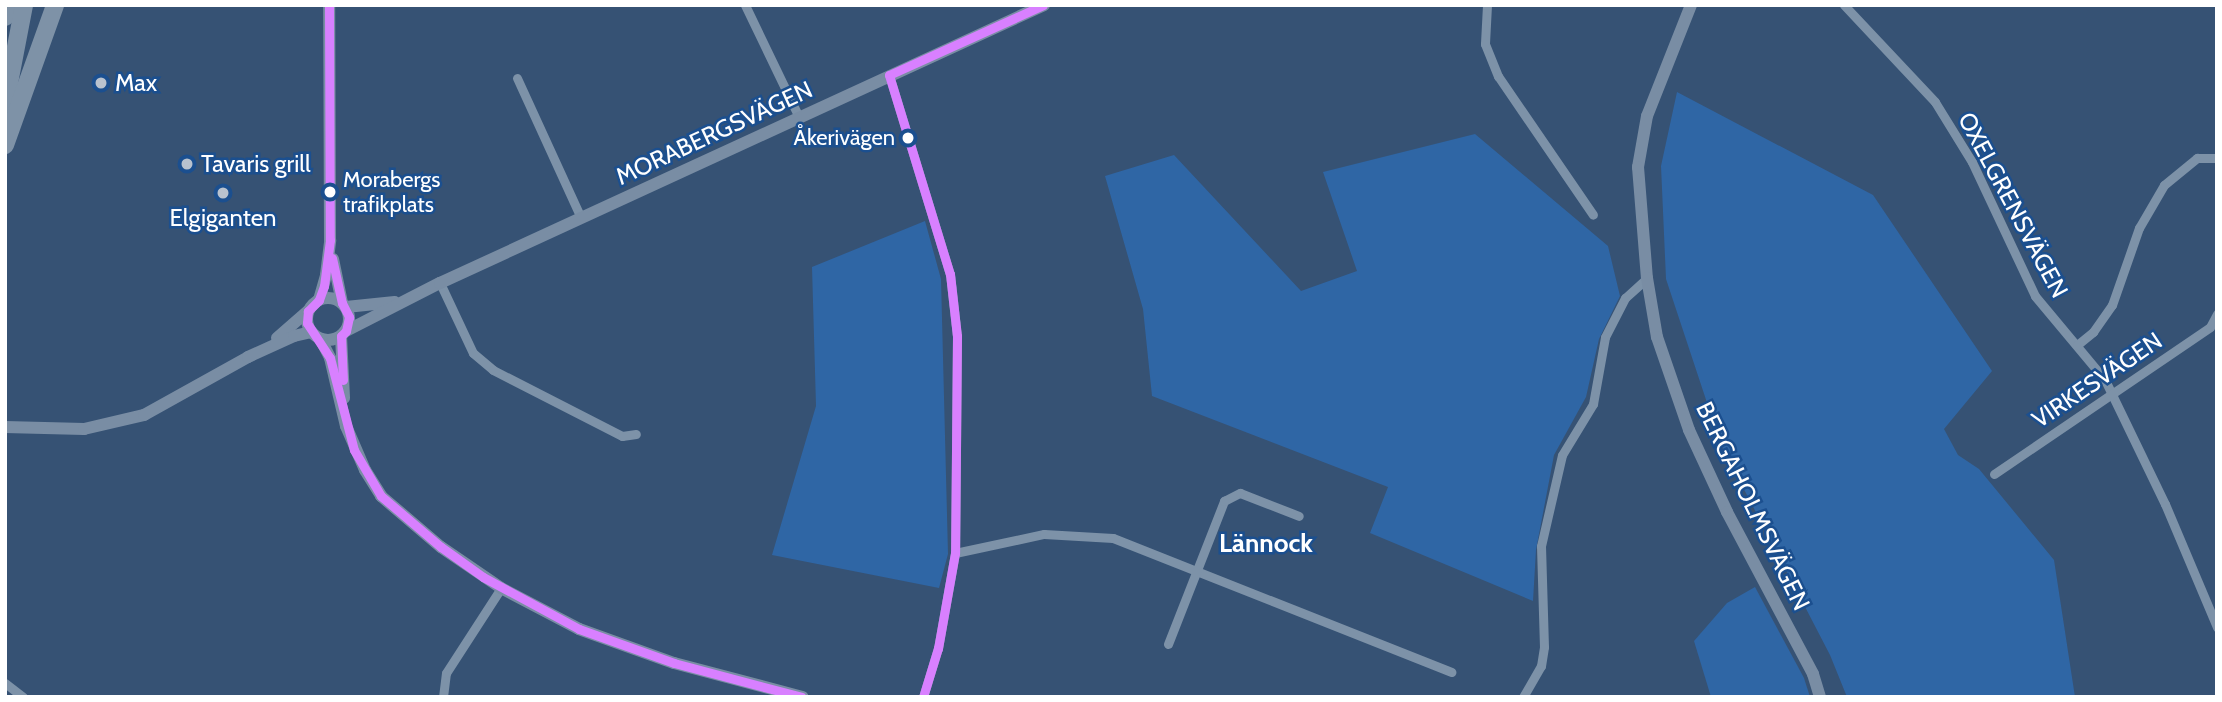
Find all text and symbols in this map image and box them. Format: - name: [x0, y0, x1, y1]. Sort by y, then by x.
- place label: Max: [115, 69, 157, 97]
- marker: Max: [93, 75, 109, 91]
- street label: MORABERGSVÄGEN: [611, 75, 817, 191]
- street label: OXELGRENSVÄGEN: [1952, 107, 2074, 303]
- place label: Åkerivägen: [793, 125, 895, 151]
- marker: Åkerivägen: [901, 131, 915, 145]
- place label: Tavaris grill: [201, 150, 311, 178]
- marker: Tavaris grill: [179, 156, 195, 172]
- place label: Morabergs trafikplats: [343, 166, 440, 218]
- marker: Elgiganten: [215, 185, 231, 201]
- marker: Morabergs trafikplats: [323, 185, 337, 199]
- place label: Elgiganten: [170, 204, 276, 232]
- street label: VIRKESVÄGEN: [2027, 326, 2167, 434]
- street label: BERGAHOLMSVÄGEN: [1690, 397, 1816, 615]
- district label: Lännock: [1219, 528, 1313, 560]

